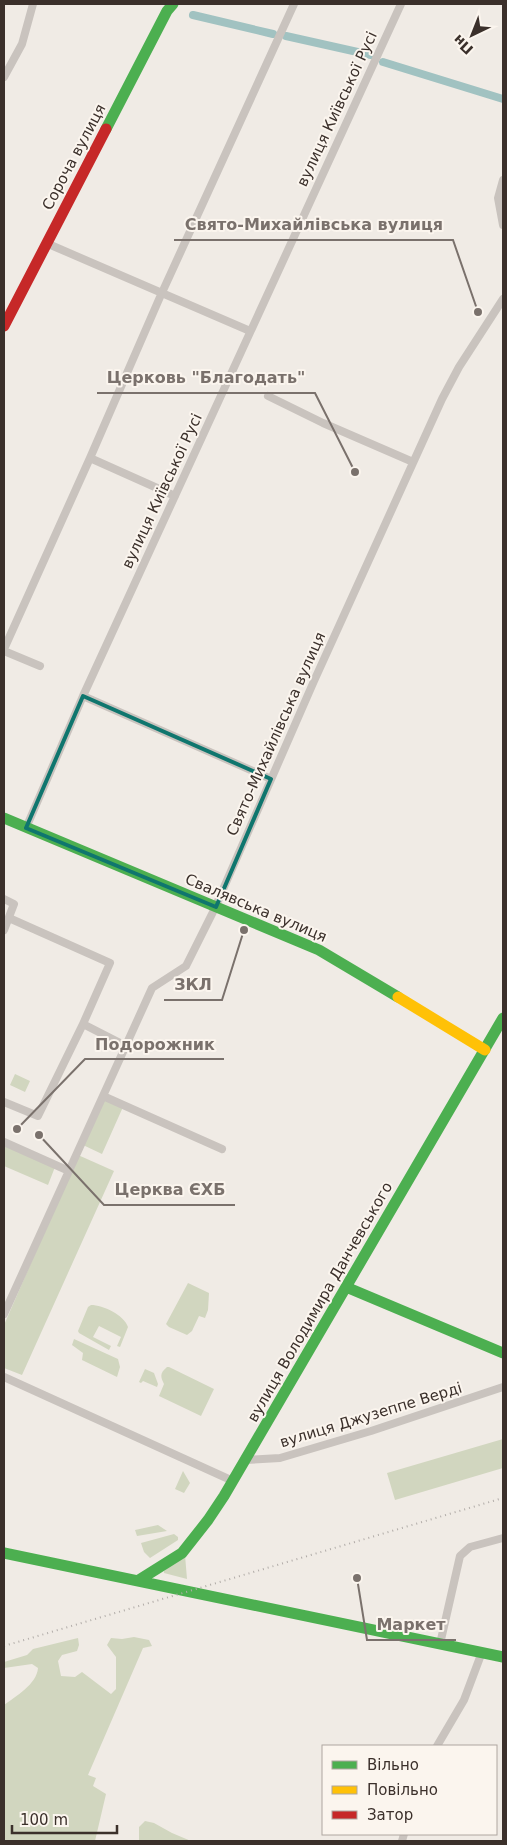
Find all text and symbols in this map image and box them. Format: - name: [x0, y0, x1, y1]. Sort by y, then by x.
- north arrow: [447, 10, 497, 60]
- street label: вулиця Київської Русі: [293, 29, 381, 189]
- text: Пн: [450, 31, 476, 58]
- street label: Сороча вулиця: [38, 101, 110, 213]
- callout: Свято-Михайлівська вулиця: [174, 209, 453, 240]
- text: Свято-Михайлівська вулиця: [185, 215, 443, 234]
- callout: Церковь "Благодать": [97, 362, 315, 393]
- text: Церковь "Благодать": [107, 368, 305, 387]
- street label: вулиця Київської Русі: [118, 411, 206, 571]
- street label: Свято-Михайлівська вулиця: [223, 629, 329, 839]
- street label: Свалявська вулиця: [182, 870, 330, 946]
- callout: ЗКЛ: [164, 969, 222, 1000]
- text: ЗКЛ: [174, 975, 212, 994]
- callout: Подорожник: [85, 1028, 224, 1059]
- text: Подорожник: [95, 1035, 215, 1054]
- callout: Церква ЄХБ: [104, 1174, 235, 1205]
- street label: вулиця Володимира Данчевського: [244, 1179, 396, 1425]
- text: Церква ЄХБ: [115, 1180, 225, 1199]
- street label: вулиця Джузеппе Верді: [278, 1379, 464, 1451]
- callout: Маркет: [367, 1609, 456, 1640]
- text: Маркет: [376, 1615, 446, 1634]
- legend: [322, 1745, 497, 1835]
- text: Вільно: [367, 1756, 419, 1774]
- text: Повільно: [367, 1781, 438, 1799]
- scale bar: [12, 1802, 118, 1834]
- text: Затор: [367, 1806, 413, 1824]
- text: 100 m: [20, 1811, 68, 1829]

